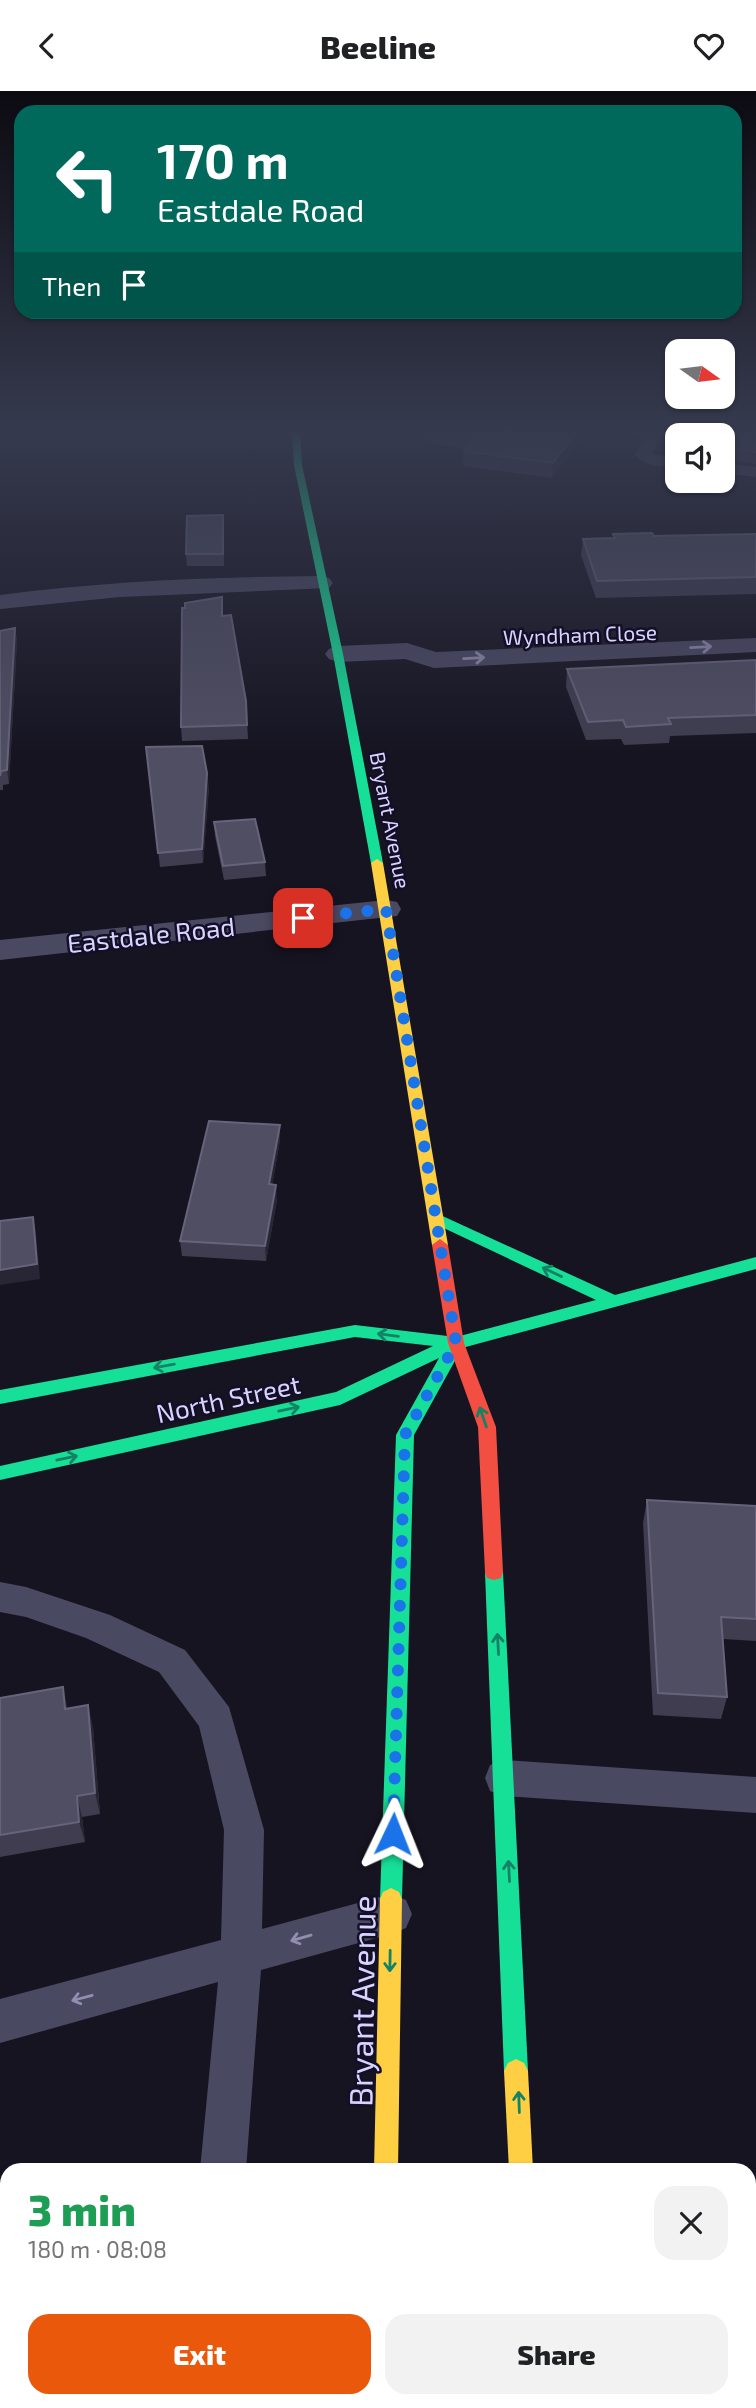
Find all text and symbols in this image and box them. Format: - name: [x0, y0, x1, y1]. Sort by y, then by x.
- icon: back: [28, 27, 66, 65]
- text: Beeline: [320, 27, 436, 65]
- icon: heart: [690, 27, 728, 65]
- text: 170 m: [157, 130, 289, 189]
- icon: left: [42, 133, 133, 224]
- text: Eastdale Road: [157, 190, 364, 228]
- icon: arrive: [115, 266, 153, 304]
- text: Then: [42, 270, 101, 301]
- north arrow: [665, 339, 735, 409]
- map controls: [665, 339, 735, 493]
- button: sound: [665, 423, 735, 493]
- street label: Wyndham Close: [503, 619, 657, 649]
- one-way arrow: [689, 641, 712, 654]
- one-way arrow: [462, 651, 485, 664]
- street label: Bryant Avenue: [365, 750, 417, 890]
- pin: [273, 888, 333, 948]
- icon: arrive: [284, 899, 322, 937]
- street label: Eastdale Road: [66, 910, 236, 958]
- one-way arrow: [542, 1264, 563, 1278]
- one-way arrow: [377, 1328, 400, 1341]
- one-way arrow: [153, 1360, 176, 1374]
- street label: North Street: [153, 1368, 303, 1428]
- one-way arrow: [277, 1402, 300, 1415]
- one-way arrow: [476, 1407, 488, 1429]
- one-way arrow: [55, 1451, 78, 1464]
- one-way arrow: [491, 1632, 504, 1655]
- position arrow: [356, 1797, 430, 1871]
- one-way arrow: [503, 1860, 516, 1883]
- street label: Bryant Avenue: [340, 1895, 382, 2107]
- one-way arrow: [290, 1933, 312, 1946]
- one-way arrow: [383, 1949, 397, 1972]
- one-way arrow: [71, 1993, 93, 2006]
- one-way arrow: [512, 2091, 525, 2114]
- text: 3 min: [28, 2184, 136, 2234]
- button: close: [654, 2186, 728, 2260]
- text: 180 m · 08:08: [28, 2235, 167, 2263]
- button: Exit: [28, 2314, 371, 2394]
- button: Share: [385, 2314, 728, 2394]

